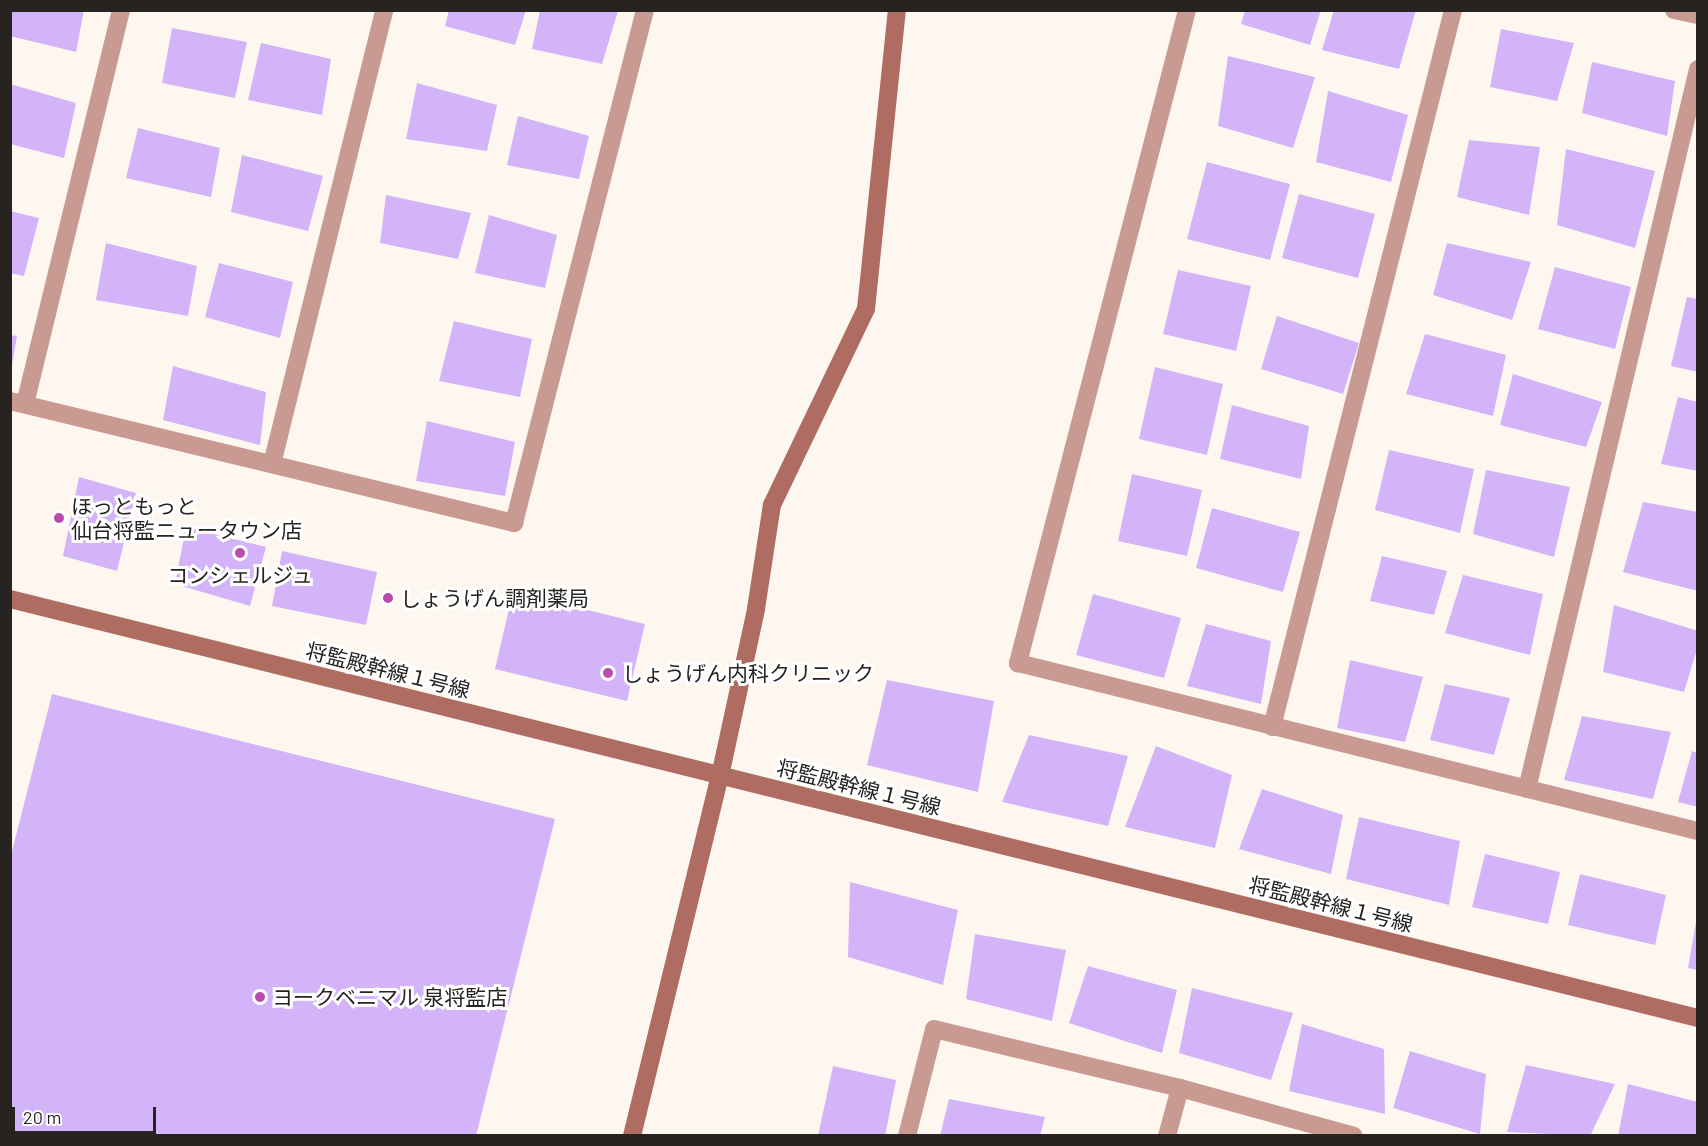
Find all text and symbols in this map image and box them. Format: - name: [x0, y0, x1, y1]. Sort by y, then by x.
- place label: ほっともっと 仙台将監ニュータウン店: [71, 493, 302, 543]
- marker: ほっともっと 仙台将監ニュータウン店: [52, 511, 66, 525]
- marker: コンシェルジュ: [233, 546, 247, 560]
- place label: コンシェルジュ: [167, 562, 313, 588]
- place label: しょうげん調剤薬局: [400, 585, 589, 611]
- marker: しょうげん調剤薬局: [381, 591, 395, 605]
- street label: 将監殿幹線１号線: [303, 637, 473, 703]
- place label: しょうげん内科クリニック: [622, 660, 874, 686]
- marker: しょうげん内科クリニック: [599, 664, 617, 682]
- street label: 将監殿幹線１号線: [774, 754, 944, 820]
- street label: 将監殿幹線１号線: [1246, 871, 1416, 937]
- place label: ヨークベニマル 泉将監店: [272, 984, 507, 1010]
- marker: ヨークベニマル 泉将監店: [253, 990, 267, 1004]
- scale bar: [15, 1095, 159, 1133]
- text: 20 m: [23, 1106, 61, 1128]

